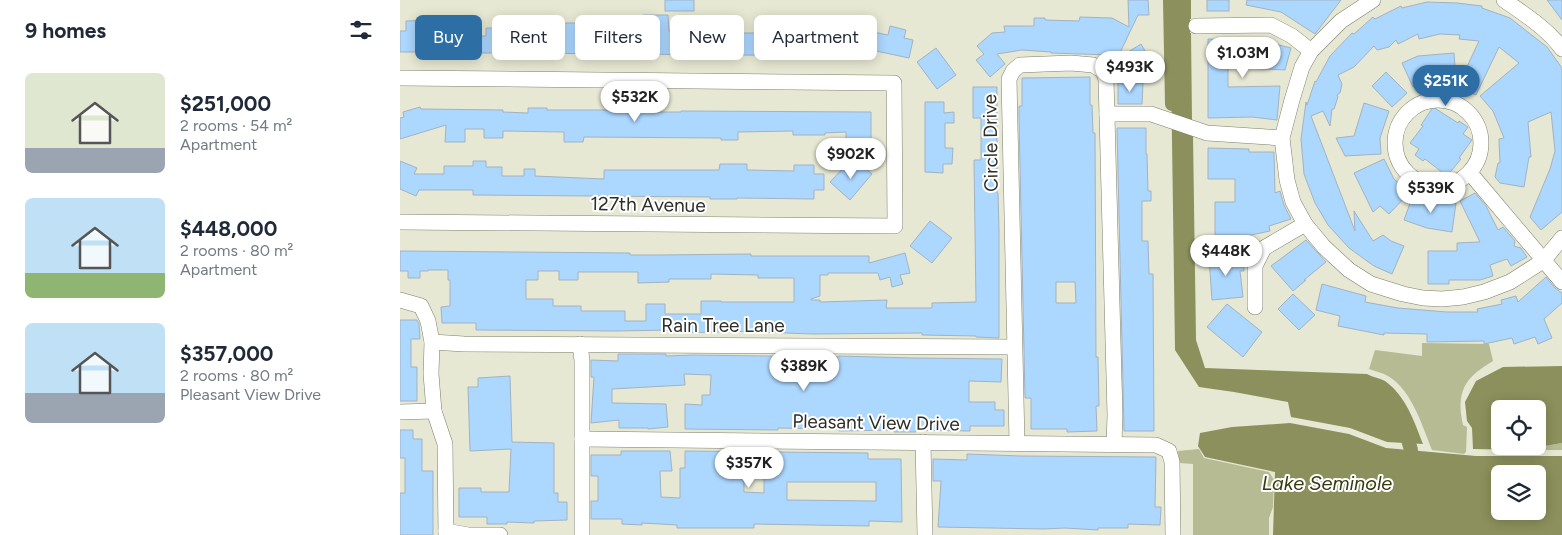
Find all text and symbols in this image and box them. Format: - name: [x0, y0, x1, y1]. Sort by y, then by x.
- chip: Buy: [415, 15, 482, 60]
- chip: Rent: [492, 15, 565, 60]
- chip: Filters: [575, 15, 660, 60]
- chip: New: [670, 15, 744, 60]
- chip: Apartment: [754, 15, 877, 60]
- icon: filters: [347, 16, 375, 44]
- text: 9 homes: [25, 18, 106, 43]
- pin: $1.03M: [1202, 36, 1284, 79]
- text: $1.03M: [1217, 43, 1269, 62]
- pin: $493K: [1095, 51, 1165, 93]
- text: $493K: [1106, 57, 1154, 76]
- pin: $251K: [1411, 64, 1481, 107]
- text: $251K: [1424, 71, 1468, 90]
- pin: $532K: [600, 80, 670, 123]
- text: $532K: [612, 87, 658, 106]
- text: $251,000: [180, 91, 271, 116]
- icon: home: [65, 93, 125, 153]
- street label: Circle Drive: [978, 94, 1003, 192]
- text: 2 rooms · 54 m²: [180, 116, 292, 135]
- text: Apartment: [180, 135, 257, 154]
- pin: $902K: [816, 138, 886, 180]
- text: $902K: [827, 144, 875, 163]
- pin: $539K: [1396, 172, 1466, 214]
- text: $539K: [1408, 178, 1455, 197]
- street label: 127th Avenue: [590, 192, 706, 217]
- text: $448,000: [180, 216, 277, 241]
- icon: home: [65, 218, 125, 278]
- pin: $448K: [1191, 234, 1261, 277]
- text: 2 rooms · 80 m²: [180, 241, 293, 260]
- text: $448K: [1201, 241, 1251, 260]
- text: Apartment: [180, 260, 257, 279]
- street label: Rain Tree Lane: [661, 314, 785, 337]
- text: $357,000: [180, 341, 273, 366]
- icon: home: [65, 343, 125, 403]
- pin: $389K: [769, 350, 839, 392]
- text: $389K: [780, 356, 828, 375]
- text: 2 rooms · 80 m²: [180, 366, 293, 385]
- text: Pleasant View Drive: [180, 385, 321, 404]
- map controls: [1491, 400, 1546, 520]
- button: locate: [1491, 400, 1546, 455]
- street label: Pleasant View Drive: [792, 410, 960, 435]
- pin: $357K: [714, 446, 784, 489]
- text: $357K: [726, 453, 772, 472]
- button: layers: [1491, 465, 1546, 520]
- water label: Lake Seminole: [1262, 471, 1392, 495]

